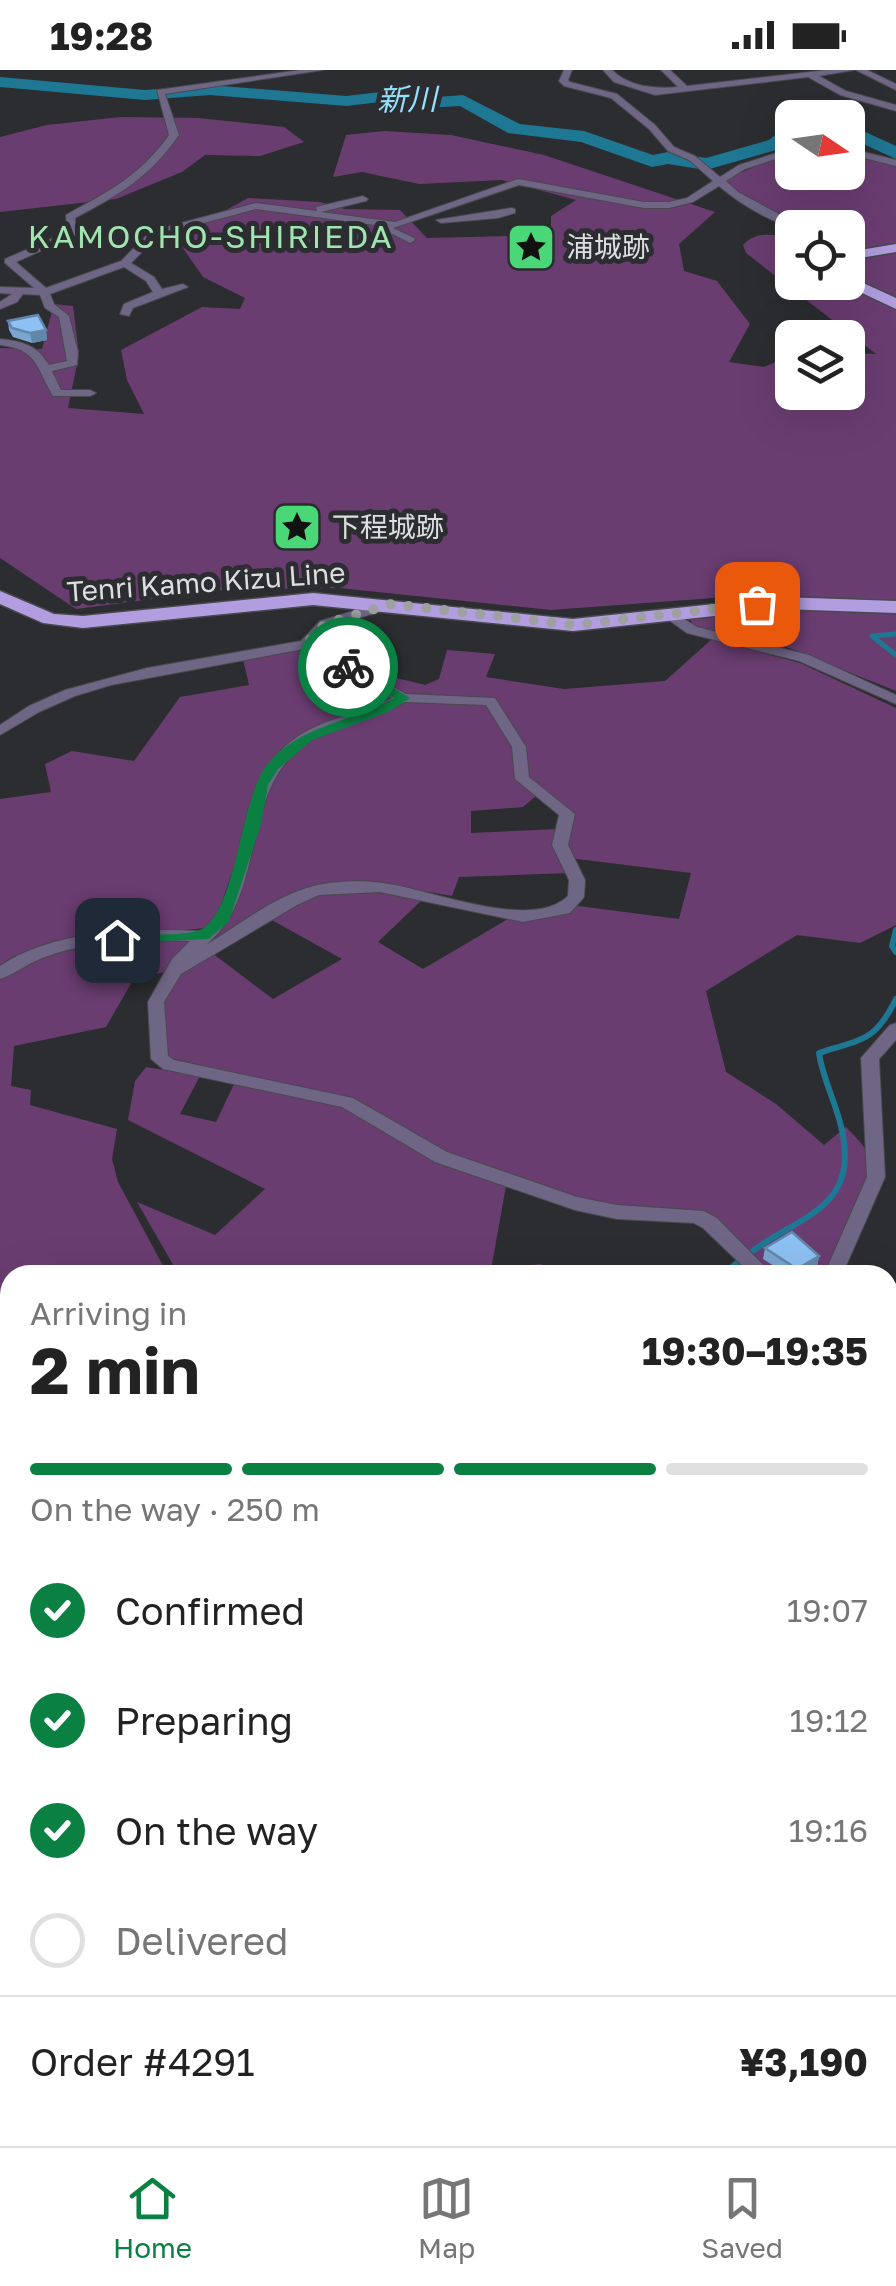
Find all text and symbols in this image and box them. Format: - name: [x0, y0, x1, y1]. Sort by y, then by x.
- text: 19:28: [50, 13, 153, 58]
- water label: 新川: [377, 80, 440, 118]
- north arrow: [775, 100, 865, 190]
- map controls: [775, 100, 865, 410]
- button: locate: [775, 210, 865, 300]
- district label: KAMOCHO-SHIRIEDA: [28, 217, 394, 255]
- place icon: 浦城跡: [505, 221, 557, 273]
- place label: 浦城跡: [566, 230, 650, 263]
- button: layers: [775, 320, 865, 410]
- place icon: 下程城跡: [271, 501, 323, 553]
- place label: 下程城跡: [332, 510, 444, 543]
- street label: Tenri Kamo Kizu Line: [66, 555, 346, 608]
- pin: [715, 562, 800, 647]
- icon: bag: [730, 577, 785, 632]
- courier: [298, 617, 398, 717]
- icon: bike: [321, 640, 376, 695]
- pin: [75, 898, 160, 983]
- icon: home: [90, 913, 145, 968]
- text: Arriving in: [30, 1294, 187, 1332]
- text: 19:30–19:35: [642, 1328, 868, 1373]
- text: 2 min: [30, 1330, 200, 1408]
- text: On the way · 250 m: [30, 1490, 320, 1528]
- icon: check: [30, 1583, 85, 1638]
- text: Confirmed: [115, 1588, 305, 1633]
- text: 19:07: [787, 1591, 868, 1629]
- icon: check: [30, 1693, 85, 1748]
- text: Preparing: [115, 1698, 293, 1743]
- text: 19:12: [789, 1701, 868, 1739]
- icon: check: [30, 1803, 85, 1858]
- text: On the way: [115, 1808, 318, 1853]
- text: 19:16: [789, 1811, 868, 1849]
- text: Delivered: [115, 1918, 288, 1963]
- text: Order #4291: [30, 2039, 255, 2084]
- text: ¥3,190: [739, 2039, 868, 2084]
- tab: Home: [113, 2171, 192, 2264]
- tab: Map: [418, 2171, 475, 2264]
- tab: Saved: [701, 2171, 783, 2264]

